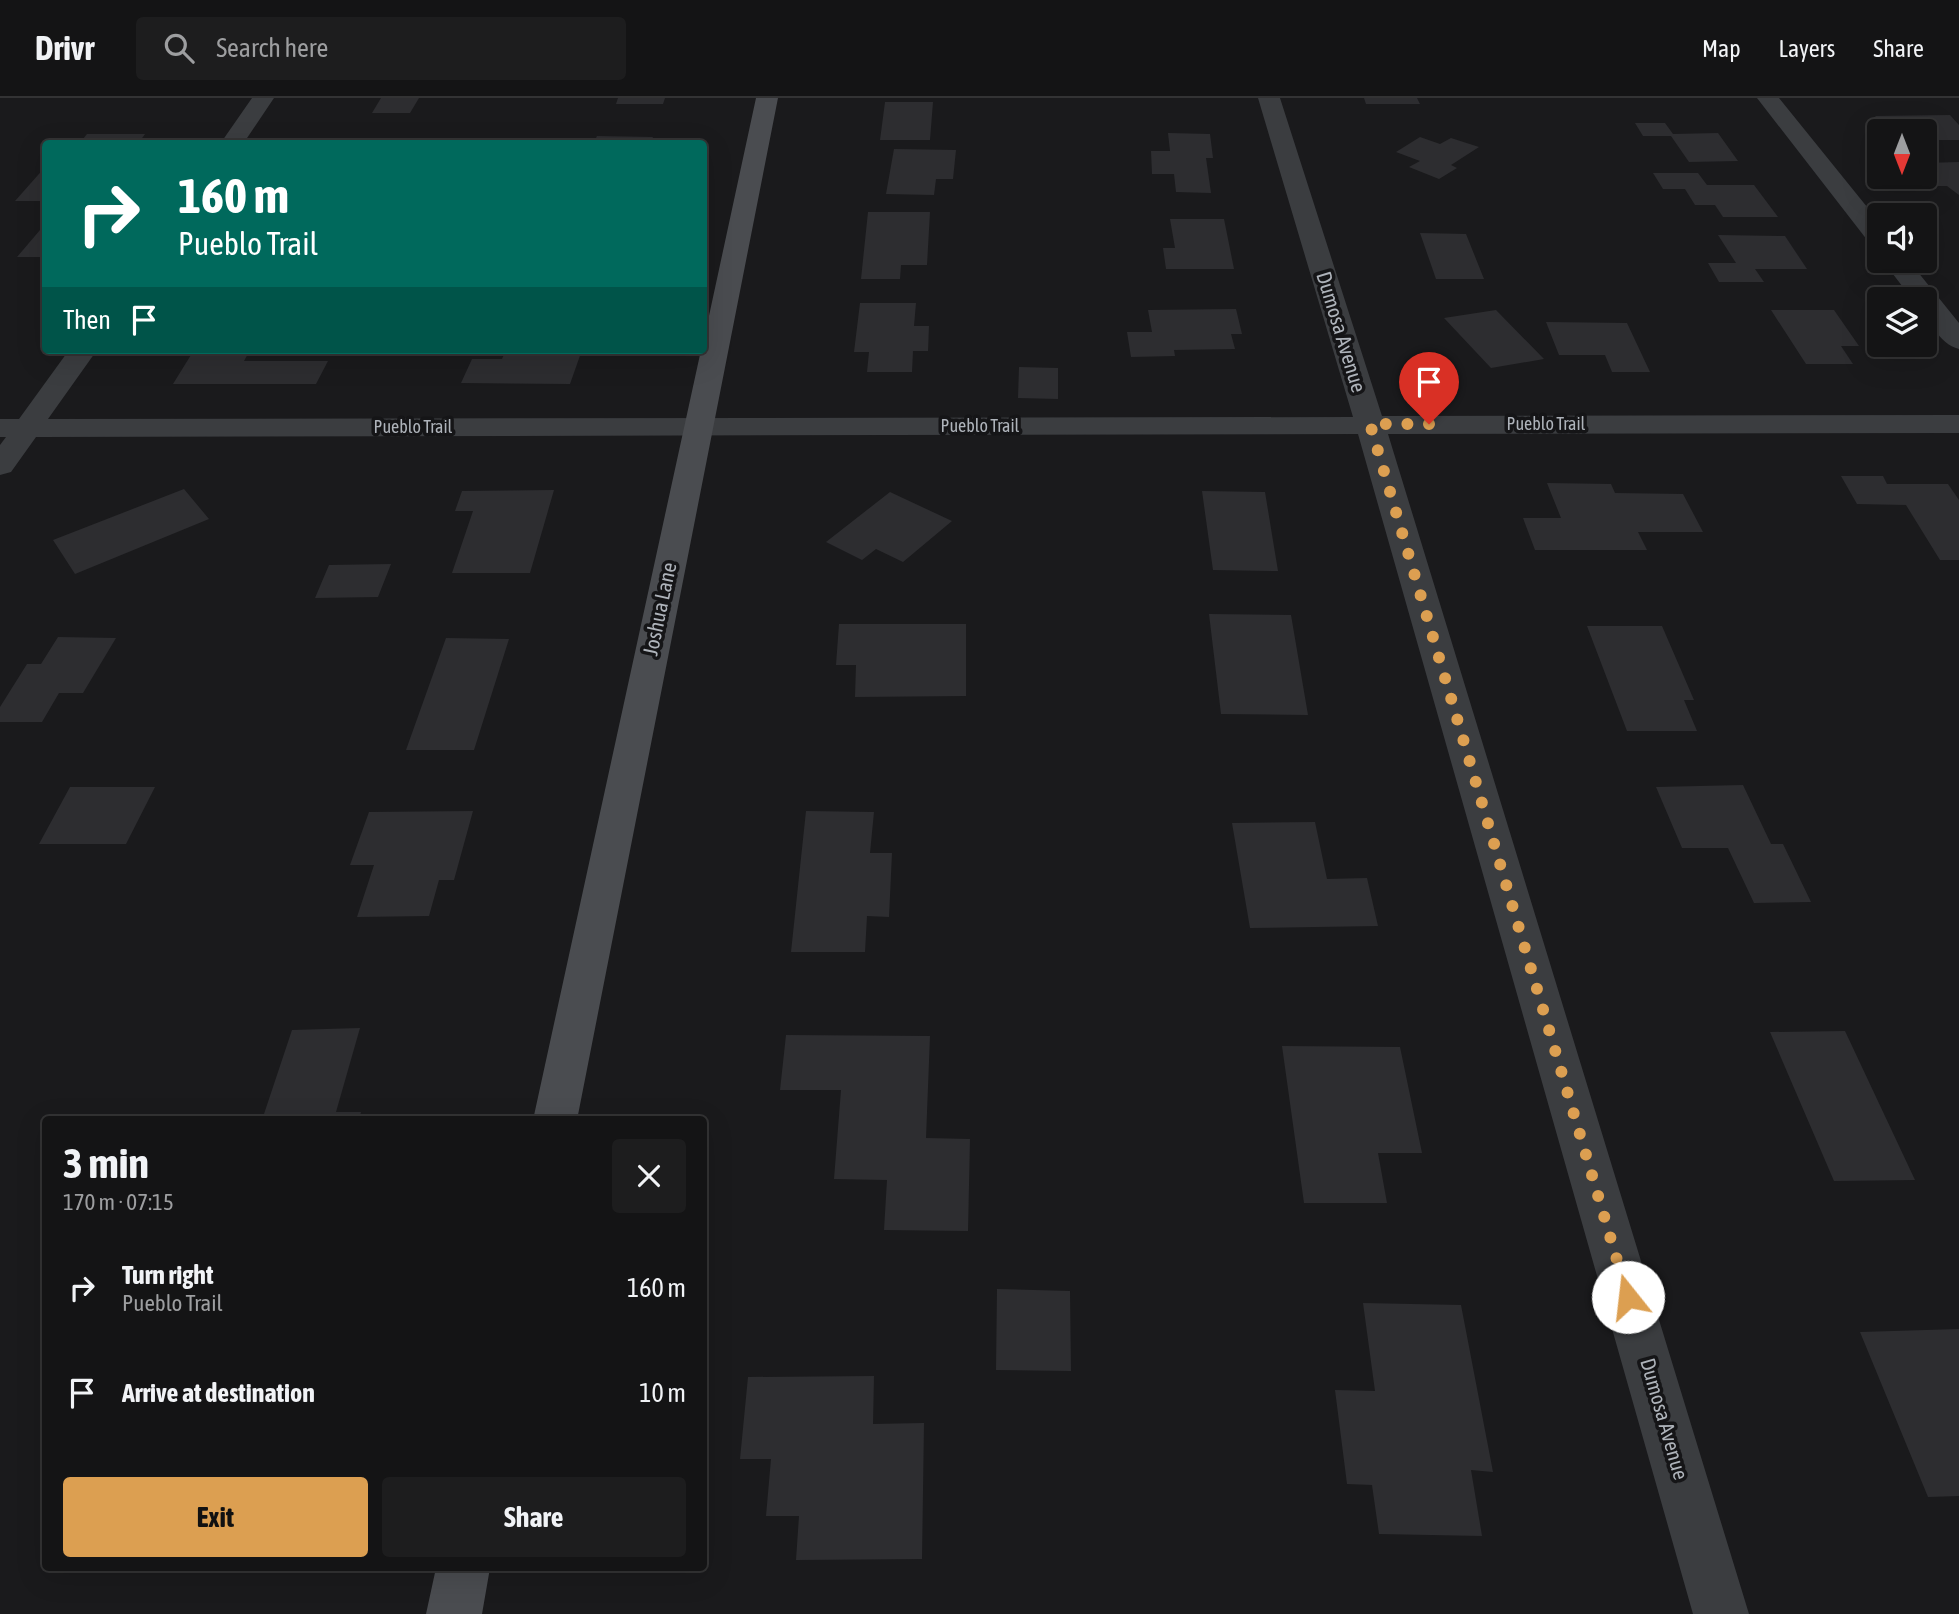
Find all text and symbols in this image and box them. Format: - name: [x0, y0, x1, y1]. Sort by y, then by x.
- search box: [136, 17, 626, 80]
- text: Drivr: [35, 29, 94, 67]
- icon: search: [160, 29, 198, 67]
- text: Search here: [216, 33, 328, 63]
- text: Map: [1702, 35, 1741, 62]
- text: Layers: [1779, 35, 1835, 62]
- text: Share: [1873, 35, 1924, 62]
- north arrow: [1867, 119, 1937, 189]
- map controls: [1867, 119, 1937, 357]
- text: 160 m: [178, 167, 289, 223]
- icon: right: [63, 168, 154, 259]
- button: sound: [1867, 203, 1937, 273]
- text: Pueblo Trail: [178, 225, 318, 262]
- street label: Dumosa Avenue: [1312, 268, 1372, 395]
- button: layers: [1867, 287, 1937, 357]
- icon: arrive: [125, 301, 163, 339]
- text: Then: [63, 305, 111, 335]
- pin: [1399, 352, 1459, 424]
- icon: arrive: [1410, 363, 1448, 401]
- street label: Pueblo Trail: [1507, 413, 1586, 434]
- street label: Pueblo Trail: [941, 415, 1020, 436]
- street label: Pueblo Trail: [374, 416, 453, 437]
- street label: Joshua Lane: [637, 560, 681, 658]
- text: 3 min: [63, 1139, 149, 1187]
- button: close: [612, 1139, 686, 1213]
- text: 170 m · 07:15: [63, 1189, 174, 1215]
- text: Turn right: [122, 1260, 213, 1290]
- position arrow: [1591, 1260, 1665, 1334]
- icon: right: [63, 1269, 101, 1307]
- text: 160 m: [627, 1273, 686, 1303]
- text: Pueblo Trail: [122, 1290, 223, 1316]
- street label: Dumosa Avenue: [1636, 1355, 1694, 1482]
- icon: arrive: [63, 1374, 101, 1412]
- text: Arrive at destination: [122, 1378, 315, 1408]
- text: 10 m: [639, 1378, 686, 1408]
- button: Exit: [63, 1477, 368, 1557]
- button: Share: [382, 1477, 686, 1557]

